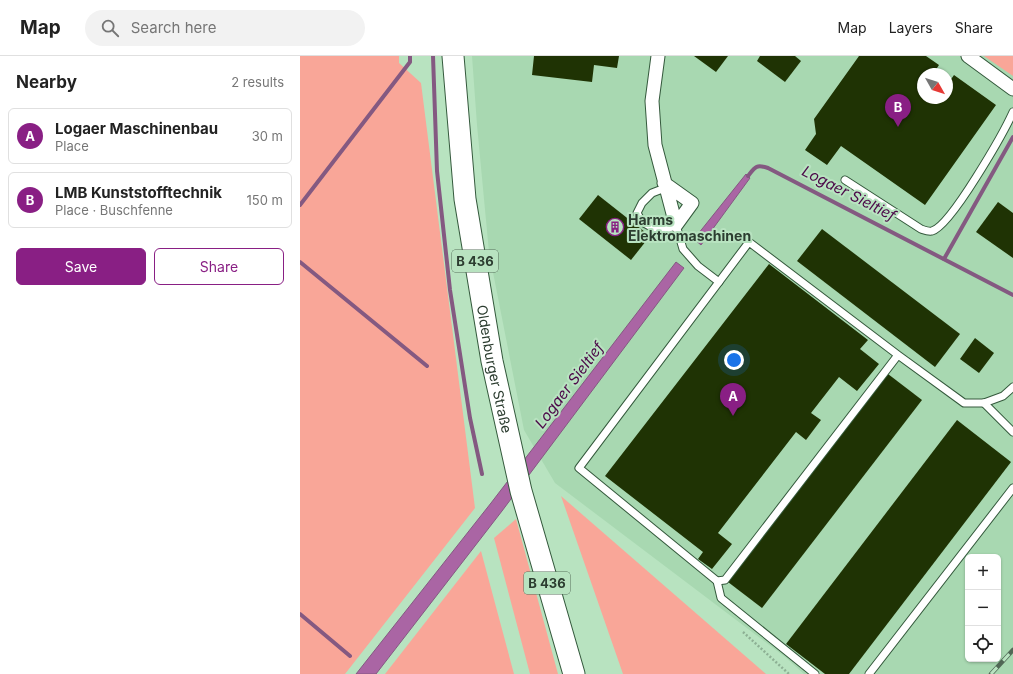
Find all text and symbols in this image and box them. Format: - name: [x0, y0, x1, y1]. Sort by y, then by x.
- search box: [85, 10, 365, 46]
- text: Map: [20, 16, 61, 39]
- icon: search: [99, 17, 121, 39]
- text: Search here: [131, 18, 216, 37]
- text: Map: [838, 19, 867, 36]
- text: Layers: [889, 19, 933, 36]
- text: Share: [955, 19, 993, 36]
- north arrow: [917, 68, 953, 104]
- text: Nearby: [16, 72, 77, 92]
- text: 2 results: [231, 74, 284, 90]
- pin: B: [885, 94, 911, 127]
- text: Logaer Maschinenbau: [55, 119, 218, 138]
- text: A: [25, 128, 35, 144]
- text: 30 m: [252, 128, 283, 144]
- text: Place: [55, 138, 89, 154]
- water label: Logaer Sieltief: [799, 161, 900, 225]
- text: LMB Kunststofftechnik: [55, 183, 222, 202]
- text: B: [26, 192, 34, 208]
- text: 150 m: [247, 192, 283, 208]
- text: Place · Buschfenne: [55, 202, 173, 218]
- place label: Harms Elektromaschinen: [628, 211, 751, 244]
- building icon: Harms Elektromaschinen: [605, 217, 625, 237]
- button: Save: [16, 248, 146, 285]
- button: Share: [154, 248, 284, 285]
- road number: B 436: [452, 250, 498, 272]
- street label: Oldenburger Straße: [474, 303, 516, 435]
- water label: Logaer Sieltief: [530, 337, 608, 432]
- your location: [724, 350, 744, 370]
- pin: A: [720, 383, 746, 416]
- map controls: [965, 554, 1001, 662]
- button: +: [965, 554, 1001, 590]
- road number: B 436: [524, 572, 570, 594]
- button: −: [965, 590, 1001, 626]
- button: locate: [965, 626, 1001, 662]

